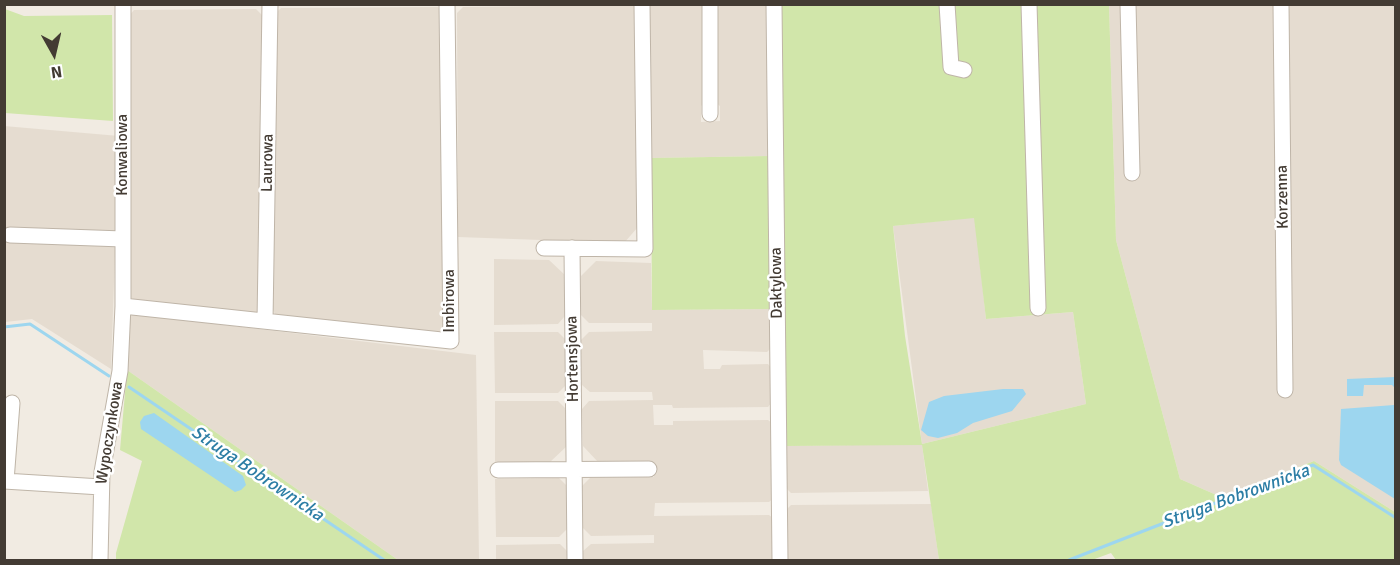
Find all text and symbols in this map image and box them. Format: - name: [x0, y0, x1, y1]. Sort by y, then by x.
- north arrow: [24, 24, 84, 84]
- text: N: [50, 61, 63, 83]
- street label: Konwaliowa: [113, 114, 133, 196]
- street label: Laurowa: [258, 134, 278, 192]
- street label: Korzenna: [1273, 165, 1293, 229]
- street label: Daktylowa: [767, 247, 787, 319]
- street label: Imbirowa: [440, 269, 460, 333]
- street label: Hortensjowa: [563, 316, 583, 402]
- street label: Wypoczynkowa: [92, 380, 128, 486]
- water label: Struga Bobrownicka: [187, 422, 327, 526]
- water label: Struga Bobrownicka: [1160, 460, 1312, 534]

